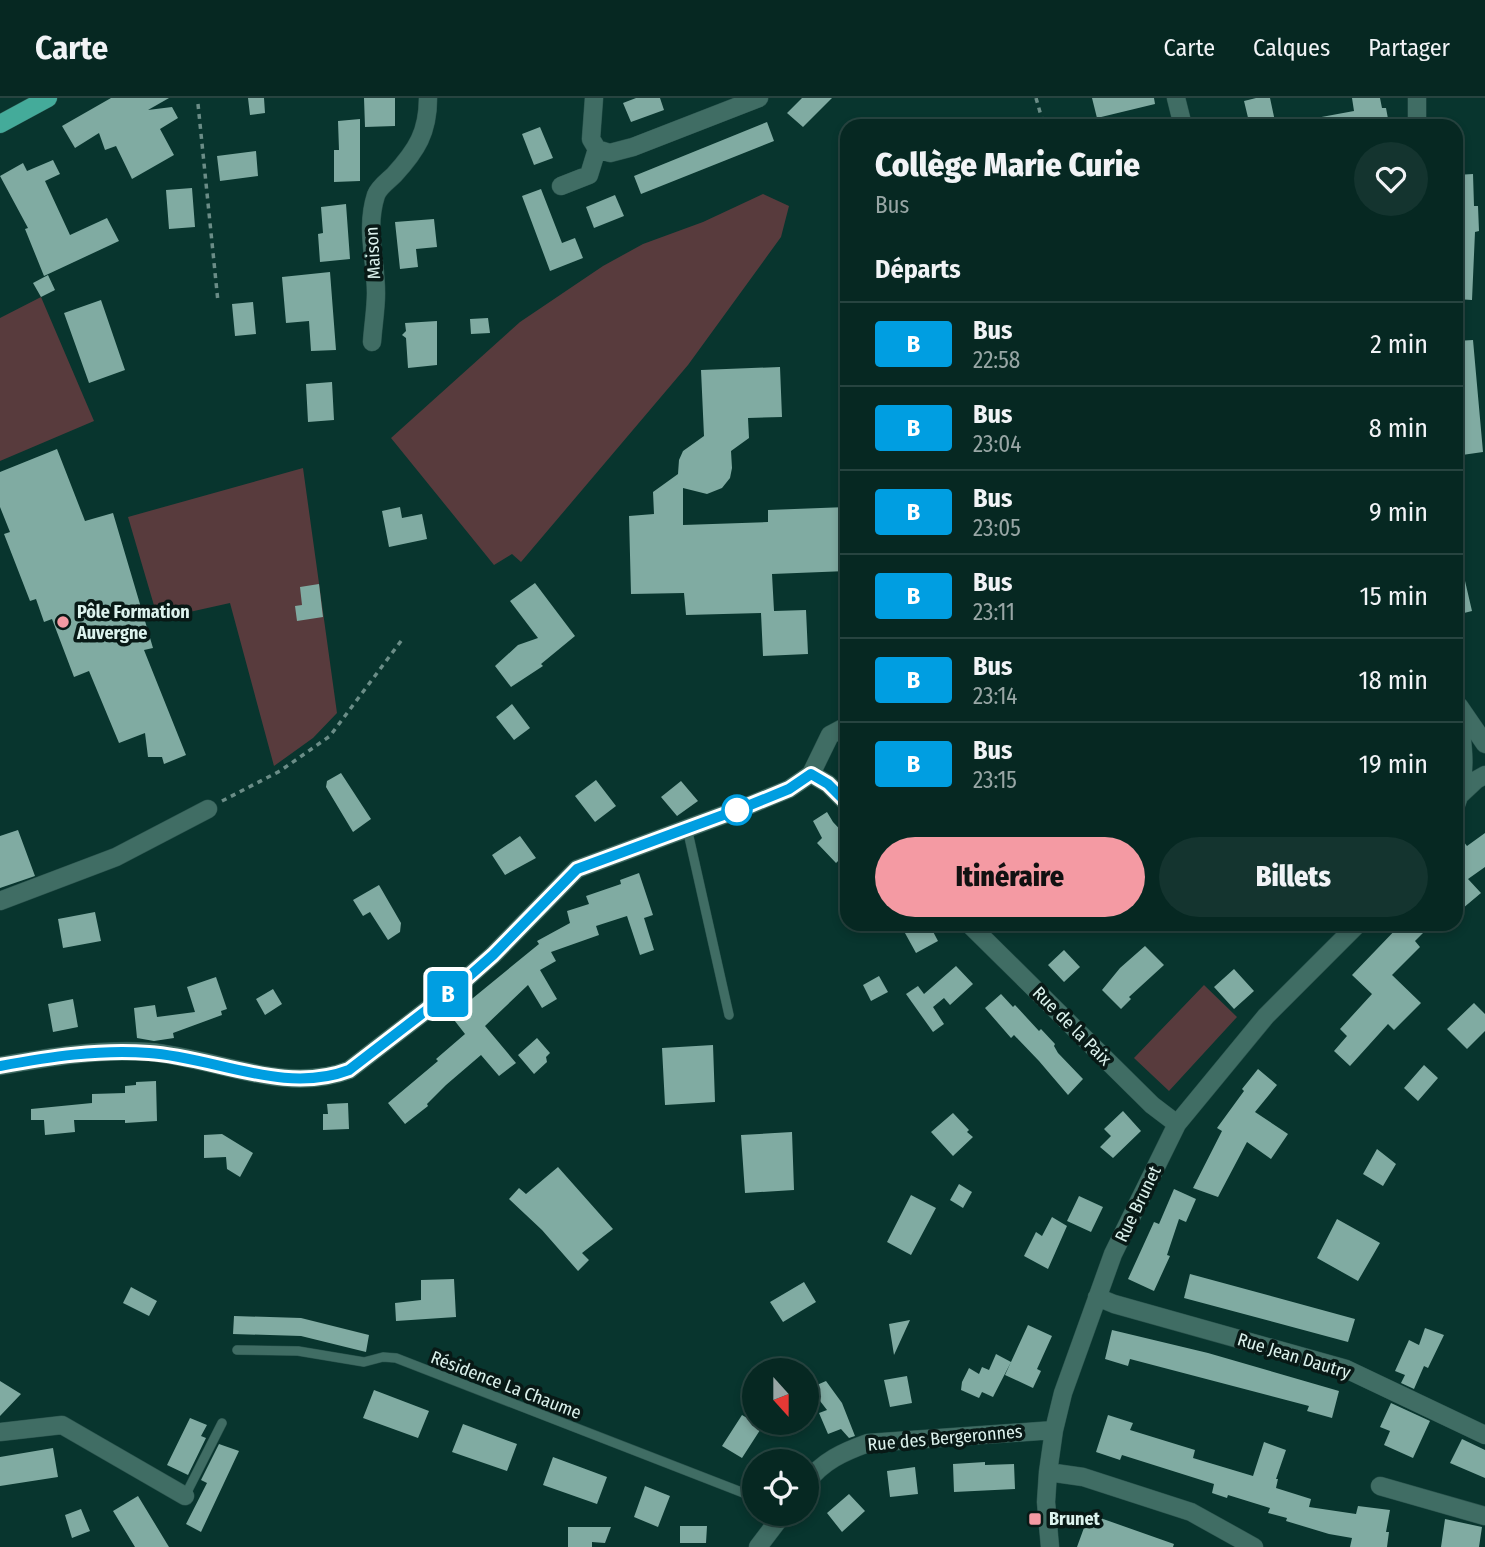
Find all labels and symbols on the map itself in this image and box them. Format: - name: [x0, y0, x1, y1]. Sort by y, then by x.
- street label: Maison: [361, 226, 385, 280]
- place label: Pôle Formation Auvergne: [76, 601, 190, 644]
- marker: Pôle Formation Auvergne: [55, 614, 71, 630]
- unlabelled marker: [722, 795, 752, 825]
- line badge: B: [425, 971, 471, 1017]
- street label: Rue de la Paix: [1028, 982, 1116, 1070]
- street label: Rue Brunet: [1110, 1162, 1166, 1246]
- street label: Rue Jean Dautry: [1235, 1328, 1353, 1384]
- street label: Résidence La Chaume: [428, 1346, 584, 1424]
- north arrow: [742, 1358, 819, 1435]
- street label: Rue des Bergeronnes: [867, 1420, 1024, 1456]
- place label: Brunet: [1049, 1508, 1101, 1530]
- marker: Brunet: [1027, 1511, 1043, 1527]

